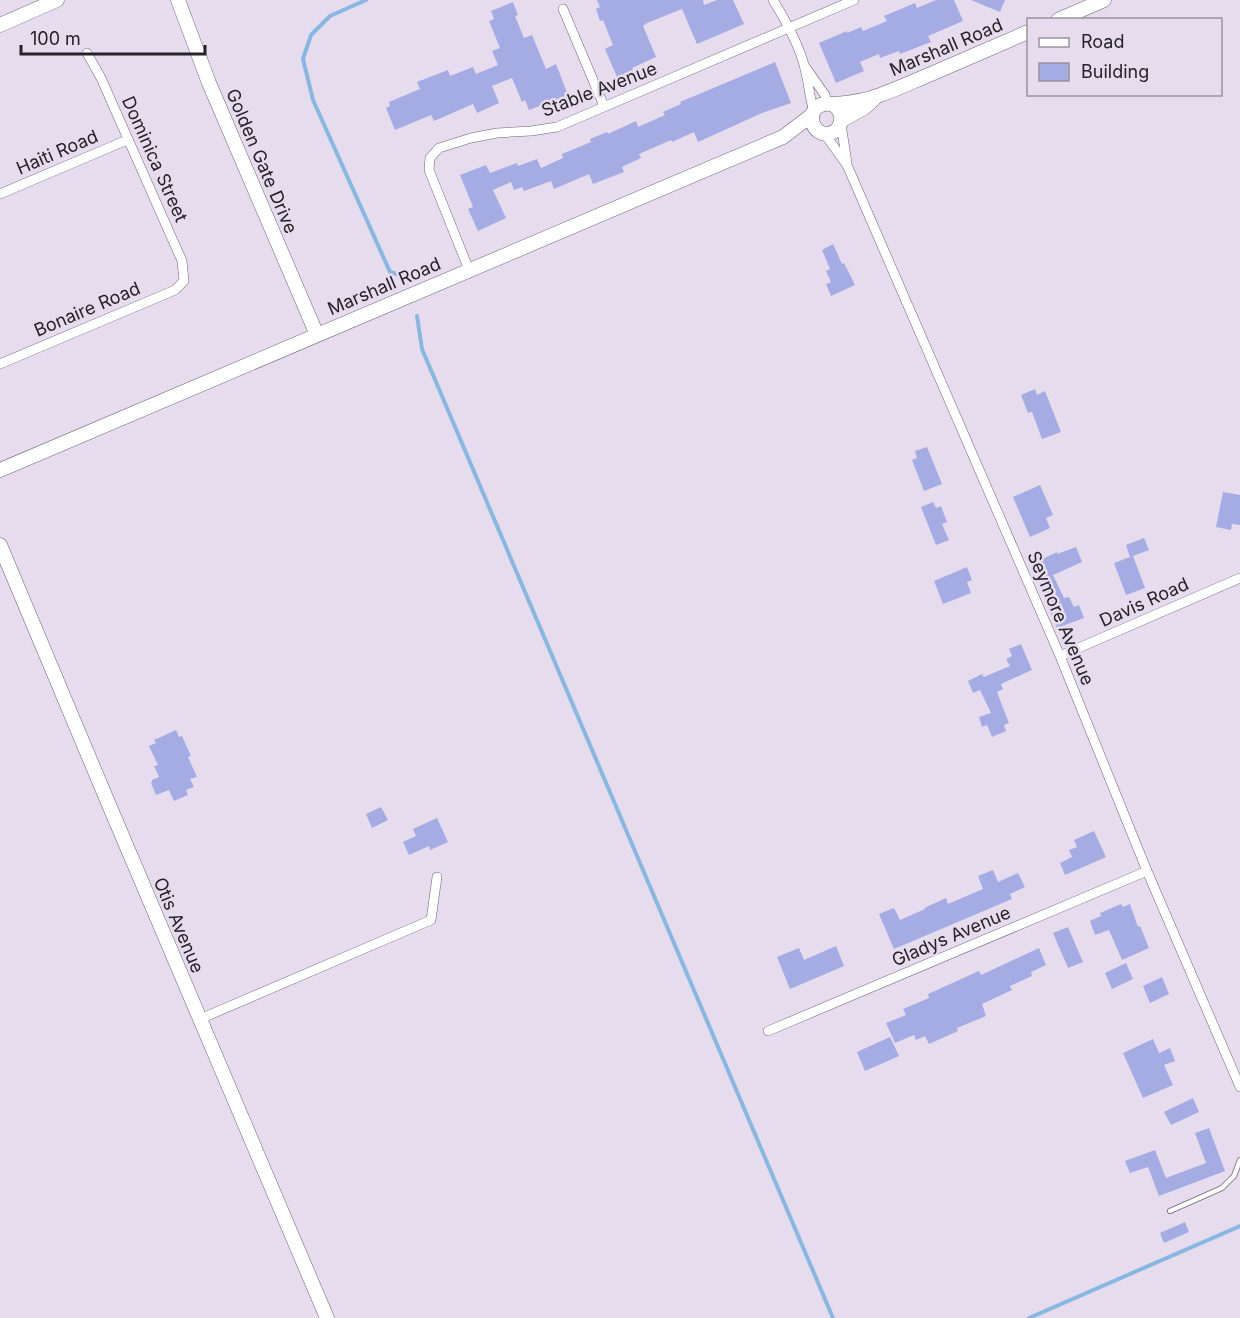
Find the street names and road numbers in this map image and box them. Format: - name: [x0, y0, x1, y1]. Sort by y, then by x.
- street label: Marshall Road: [886, 14, 1006, 80]
- street label: Stable Avenue: [538, 57, 660, 121]
- street label: Golden Gate Drive: [222, 85, 302, 237]
- street label: Dominica Street: [118, 93, 192, 225]
- street label: Haiti Road: [13, 125, 101, 179]
- street label: Marshall Road: [324, 253, 444, 319]
- street label: Bonaire Road: [31, 277, 143, 341]
- street label: Seymore Avenue: [1023, 548, 1099, 688]
- street label: Davis Road: [1096, 573, 1192, 631]
- street label: Otis Avenue: [149, 874, 209, 976]
- street label: Gladys Avenue: [888, 902, 1014, 970]

